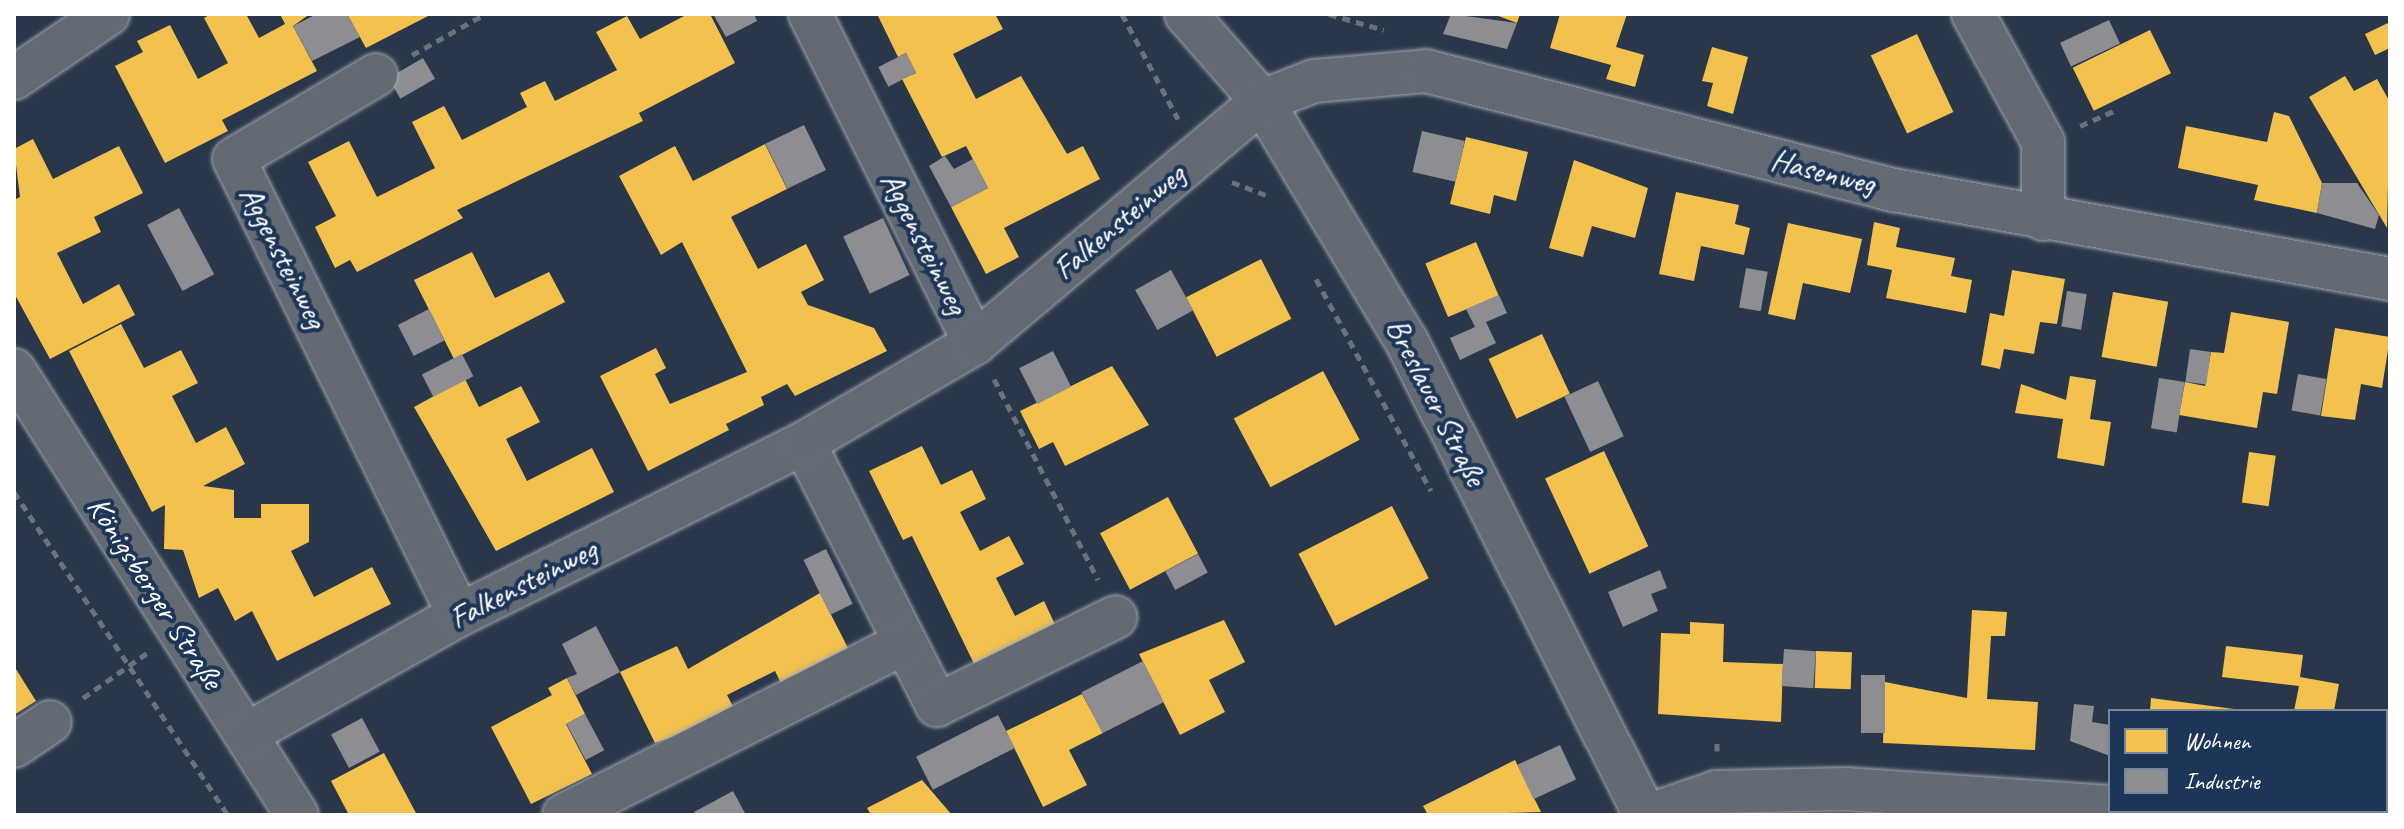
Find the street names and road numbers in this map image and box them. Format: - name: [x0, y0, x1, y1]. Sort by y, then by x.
- street label: Hasenweg: [1767, 141, 1879, 203]
- street label: Falkensteinweg: [1045, 156, 1193, 288]
- street label: Aggensteinweg: [872, 166, 976, 320]
- street label: Aggensteinweg: [231, 180, 335, 334]
- street label: Breslauer Straße: [1377, 311, 1495, 493]
- street label: Königsberger Straße: [78, 489, 232, 697]
- street label: Falkensteinweg: [443, 531, 603, 637]

